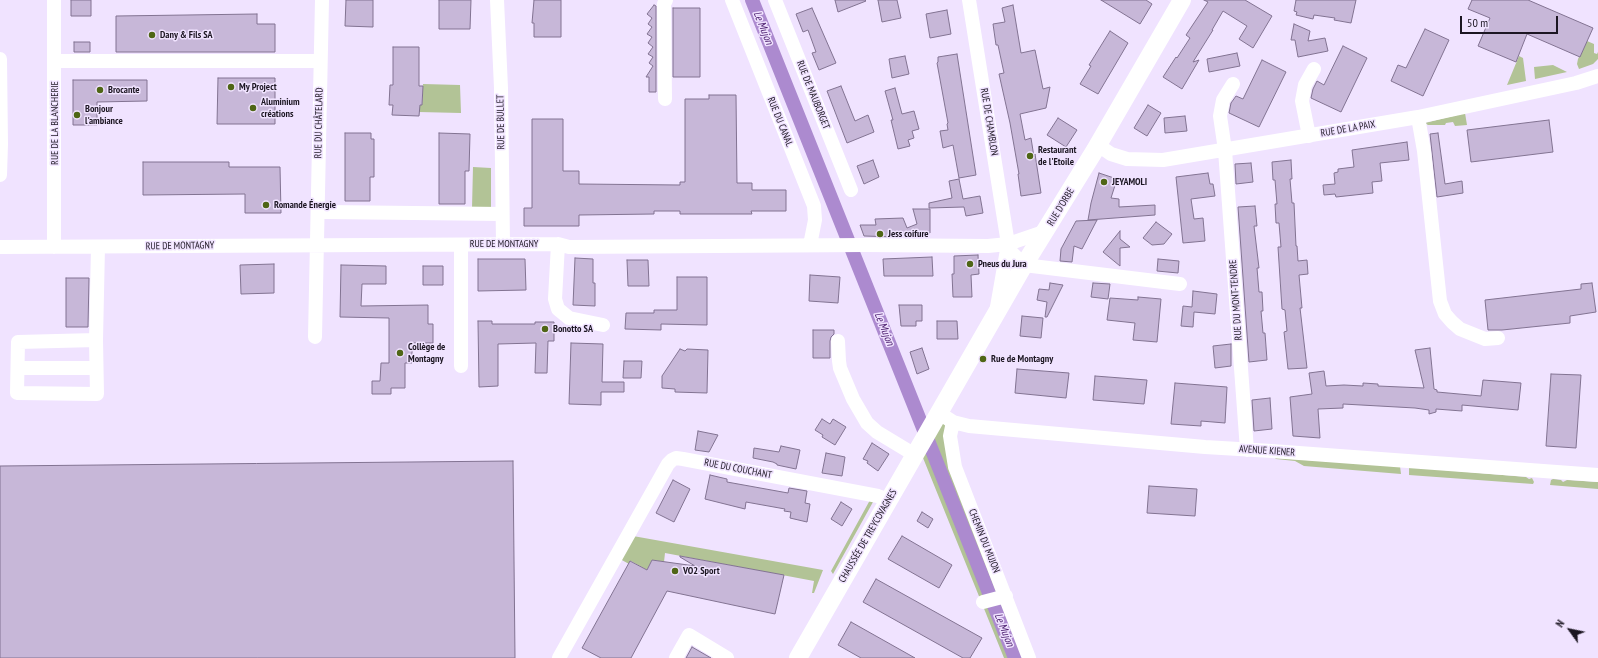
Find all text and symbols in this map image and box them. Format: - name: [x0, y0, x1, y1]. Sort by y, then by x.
- scale bar: [1462, 8, 1560, 34]
- water label: Le Mujon: [750, 9, 776, 47]
- text: 50 m: [1467, 15, 1488, 30]
- place label: Dany & Fils SA: [160, 29, 213, 41]
- marker: Dany & Fils SA: [147, 30, 157, 40]
- street label: RUE DE MAUBORGET: [794, 59, 832, 131]
- street label: RUE DE LA BLANCHERIE: [49, 81, 61, 165]
- place label: My Project: [239, 81, 277, 93]
- marker: My Project: [226, 82, 236, 92]
- place label: Brocante: [108, 84, 140, 96]
- marker: Brocante: [95, 85, 105, 95]
- street label: RUE DU CHÂTELARD: [312, 87, 326, 159]
- street label: RUE DE CHAMBLON: [978, 87, 1000, 157]
- street label: RUE DE BULLET: [495, 94, 507, 150]
- street label: RUE DU CANAL: [765, 95, 795, 149]
- place label: Aluminium créations: [261, 96, 300, 120]
- place label: Bonjour l'ambiance: [85, 103, 123, 126]
- marker: Aluminium créations: [248, 103, 258, 113]
- marker: Bonjour l'ambiance: [72, 110, 82, 120]
- street label: RUE DE LA PAIX: [1320, 118, 1376, 140]
- place label: Restaurant de l'Etoile: [1038, 144, 1076, 168]
- marker: Restaurant de l'Etoile: [1025, 151, 1035, 161]
- place label: JEYAMOLI: [1112, 176, 1147, 188]
- marker: JEYAMOLI: [1099, 177, 1109, 187]
- street label: RUE D'ORBE: [1045, 186, 1077, 228]
- place label: Romande Énergie: [274, 199, 336, 211]
- marker: Romande Énergie: [261, 200, 271, 210]
- place label: Jess coifure: [888, 228, 929, 240]
- marker: Jess coifure: [875, 229, 885, 239]
- street label: RUE DE MONTAGNY: [470, 238, 538, 250]
- street label: RUE DE MONTAGNY: [146, 239, 214, 253]
- place label: Pneus du Jura: [978, 258, 1027, 270]
- marker: Pneus du Jura: [965, 259, 975, 269]
- street label: RUE DU MONT-TENDRE: [1227, 259, 1245, 341]
- water label: Le Mujon: [871, 310, 897, 348]
- place label: Bonotto SA: [553, 323, 593, 335]
- marker: Bonotto SA: [540, 324, 550, 334]
- place label: Collège de Montagny: [408, 341, 445, 364]
- marker: Collège de Montagny: [395, 348, 405, 358]
- place label: Rue de Montagny: [991, 353, 1053, 365]
- marker: Rue de Montagny: [978, 354, 988, 364]
- street label: AVENUE KIENER: [1239, 443, 1295, 459]
- street label: RUE DU COUCHANT: [703, 457, 773, 481]
- street label: CHAUSSÉE DE TREYCOVAGNES: [836, 487, 900, 585]
- street label: CHEMIN DU MUJON: [966, 507, 1002, 575]
- place label: VO2 Sport: [683, 565, 720, 577]
- marker: VO2 Sport: [670, 566, 680, 576]
- north arrow: [1550, 610, 1590, 650]
- water label: Le Mujon: [991, 611, 1017, 649]
- text: N: [1552, 617, 1567, 630]

